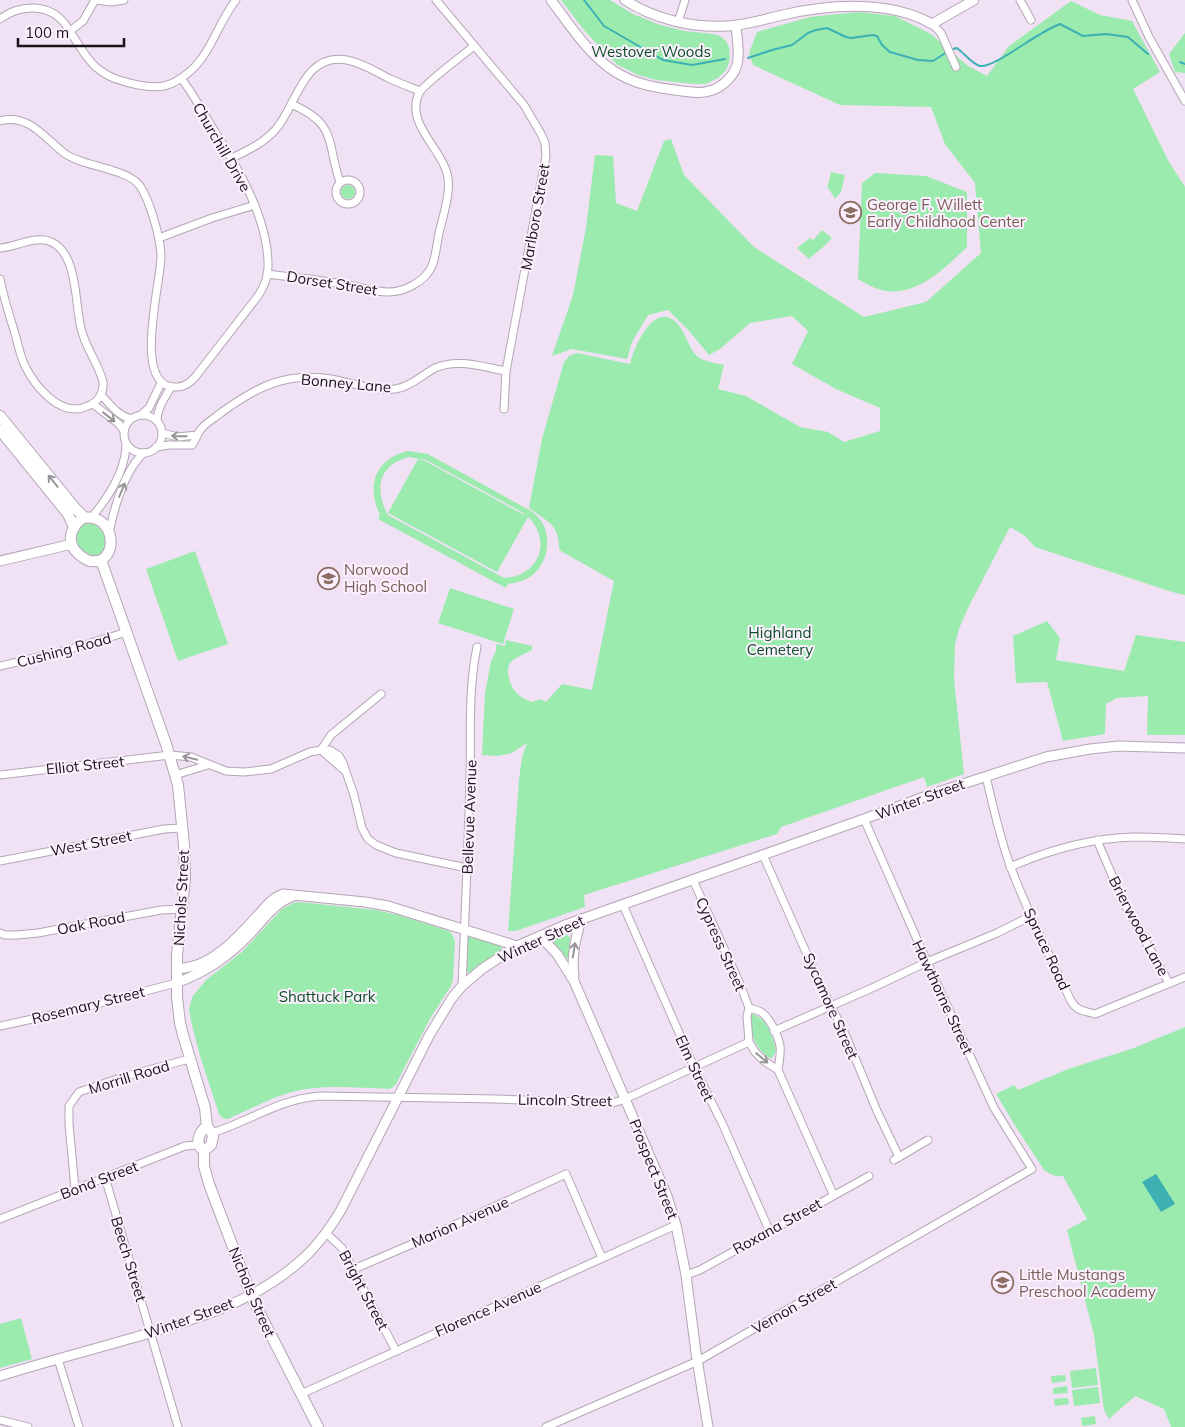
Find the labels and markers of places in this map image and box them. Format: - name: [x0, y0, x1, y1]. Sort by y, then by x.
- place label: George F. Willett Early Childhood Center: [867, 195, 1026, 231]
- school or university icon: George F. Willett Early Childhood Center: [839, 201, 863, 225]
- place label: Norwood High School: [344, 560, 427, 596]
- school or university icon: Norwood High School: [316, 566, 340, 590]
- place label: Little Mustangs Preschool Academy: [1019, 1265, 1156, 1301]
- school or university icon: Little Mustangs Preschool Academy: [991, 1271, 1015, 1295]

